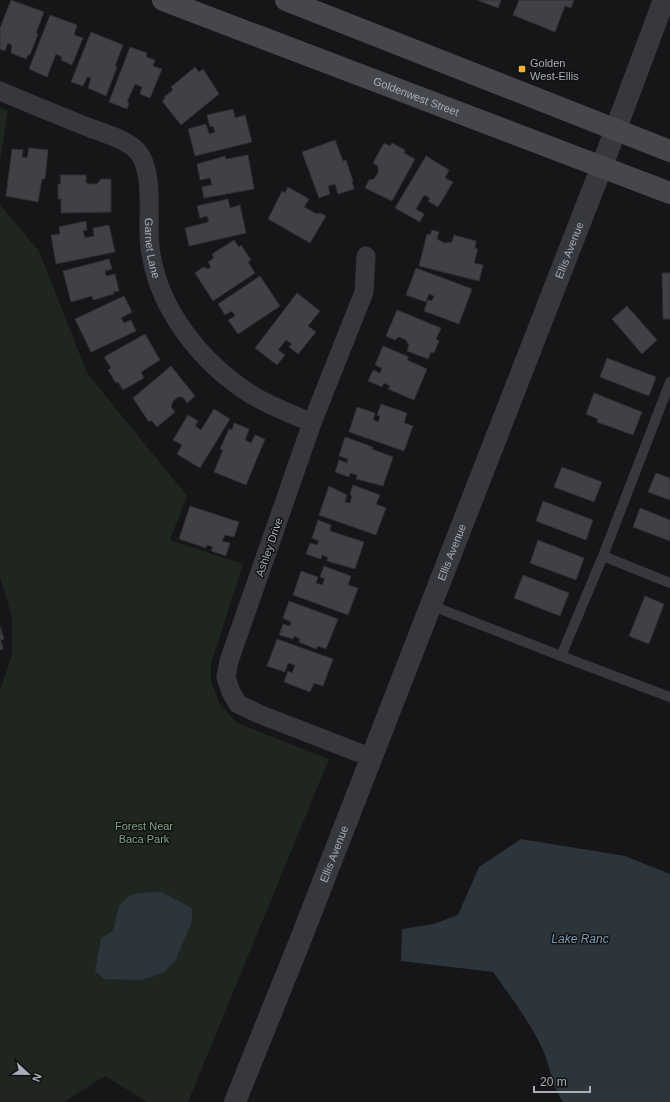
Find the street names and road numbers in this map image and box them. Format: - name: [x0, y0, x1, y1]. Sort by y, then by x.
- street label: Goldenwest Street: [372, 75, 461, 118]
- street label: Garnet Lane: [143, 218, 163, 280]
- street label: Ellis Avenue: [553, 220, 586, 280]
- street label: Ashley Drive: [253, 516, 285, 578]
- street label: Ellis Avenue: [435, 522, 468, 582]
- street label: Ellis Avenue: [317, 824, 350, 884]

